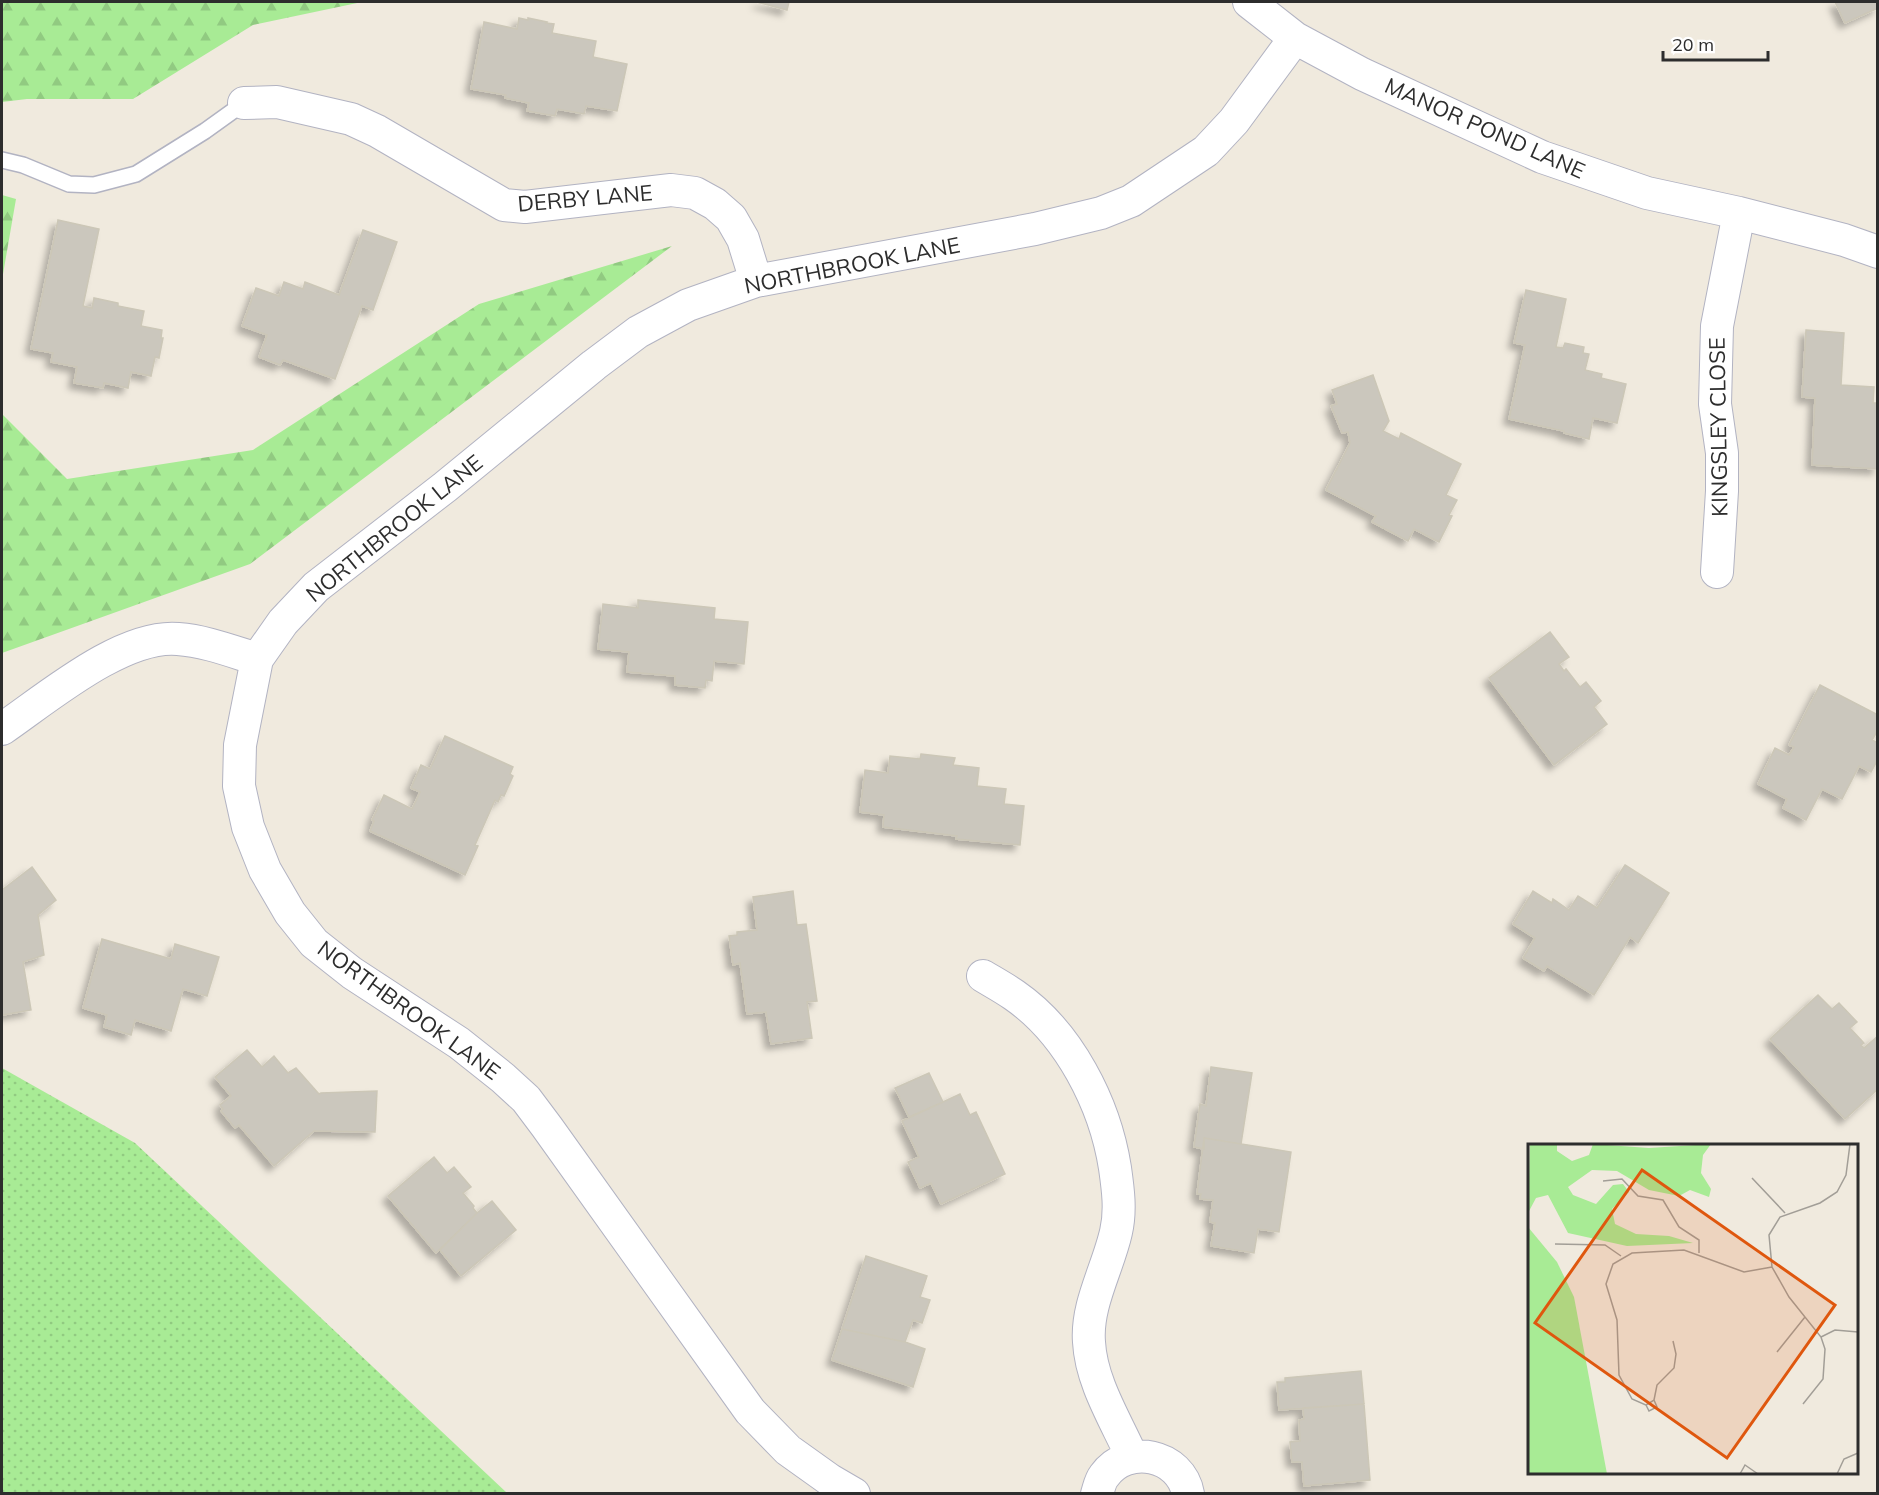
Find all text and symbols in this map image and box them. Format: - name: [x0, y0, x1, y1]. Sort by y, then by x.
- scale bar: [1663, 24, 1768, 62]
- text: 20 m: [1672, 33, 1714, 56]
- street label: MANOR POND LANE: [1381, 71, 1589, 185]
- street label: DERBY LANE: [516, 178, 654, 218]
- street label: NORTHBROOK LANE: [742, 230, 962, 300]
- street label: KINGSLEY CLOSE: [1702, 337, 1734, 517]
- street label: NORTHBROOK LANE: [300, 448, 488, 608]
- street label: NORTHBROOK LANE: [312, 934, 506, 1086]
- inset map: [1528, 1144, 1858, 1474]

